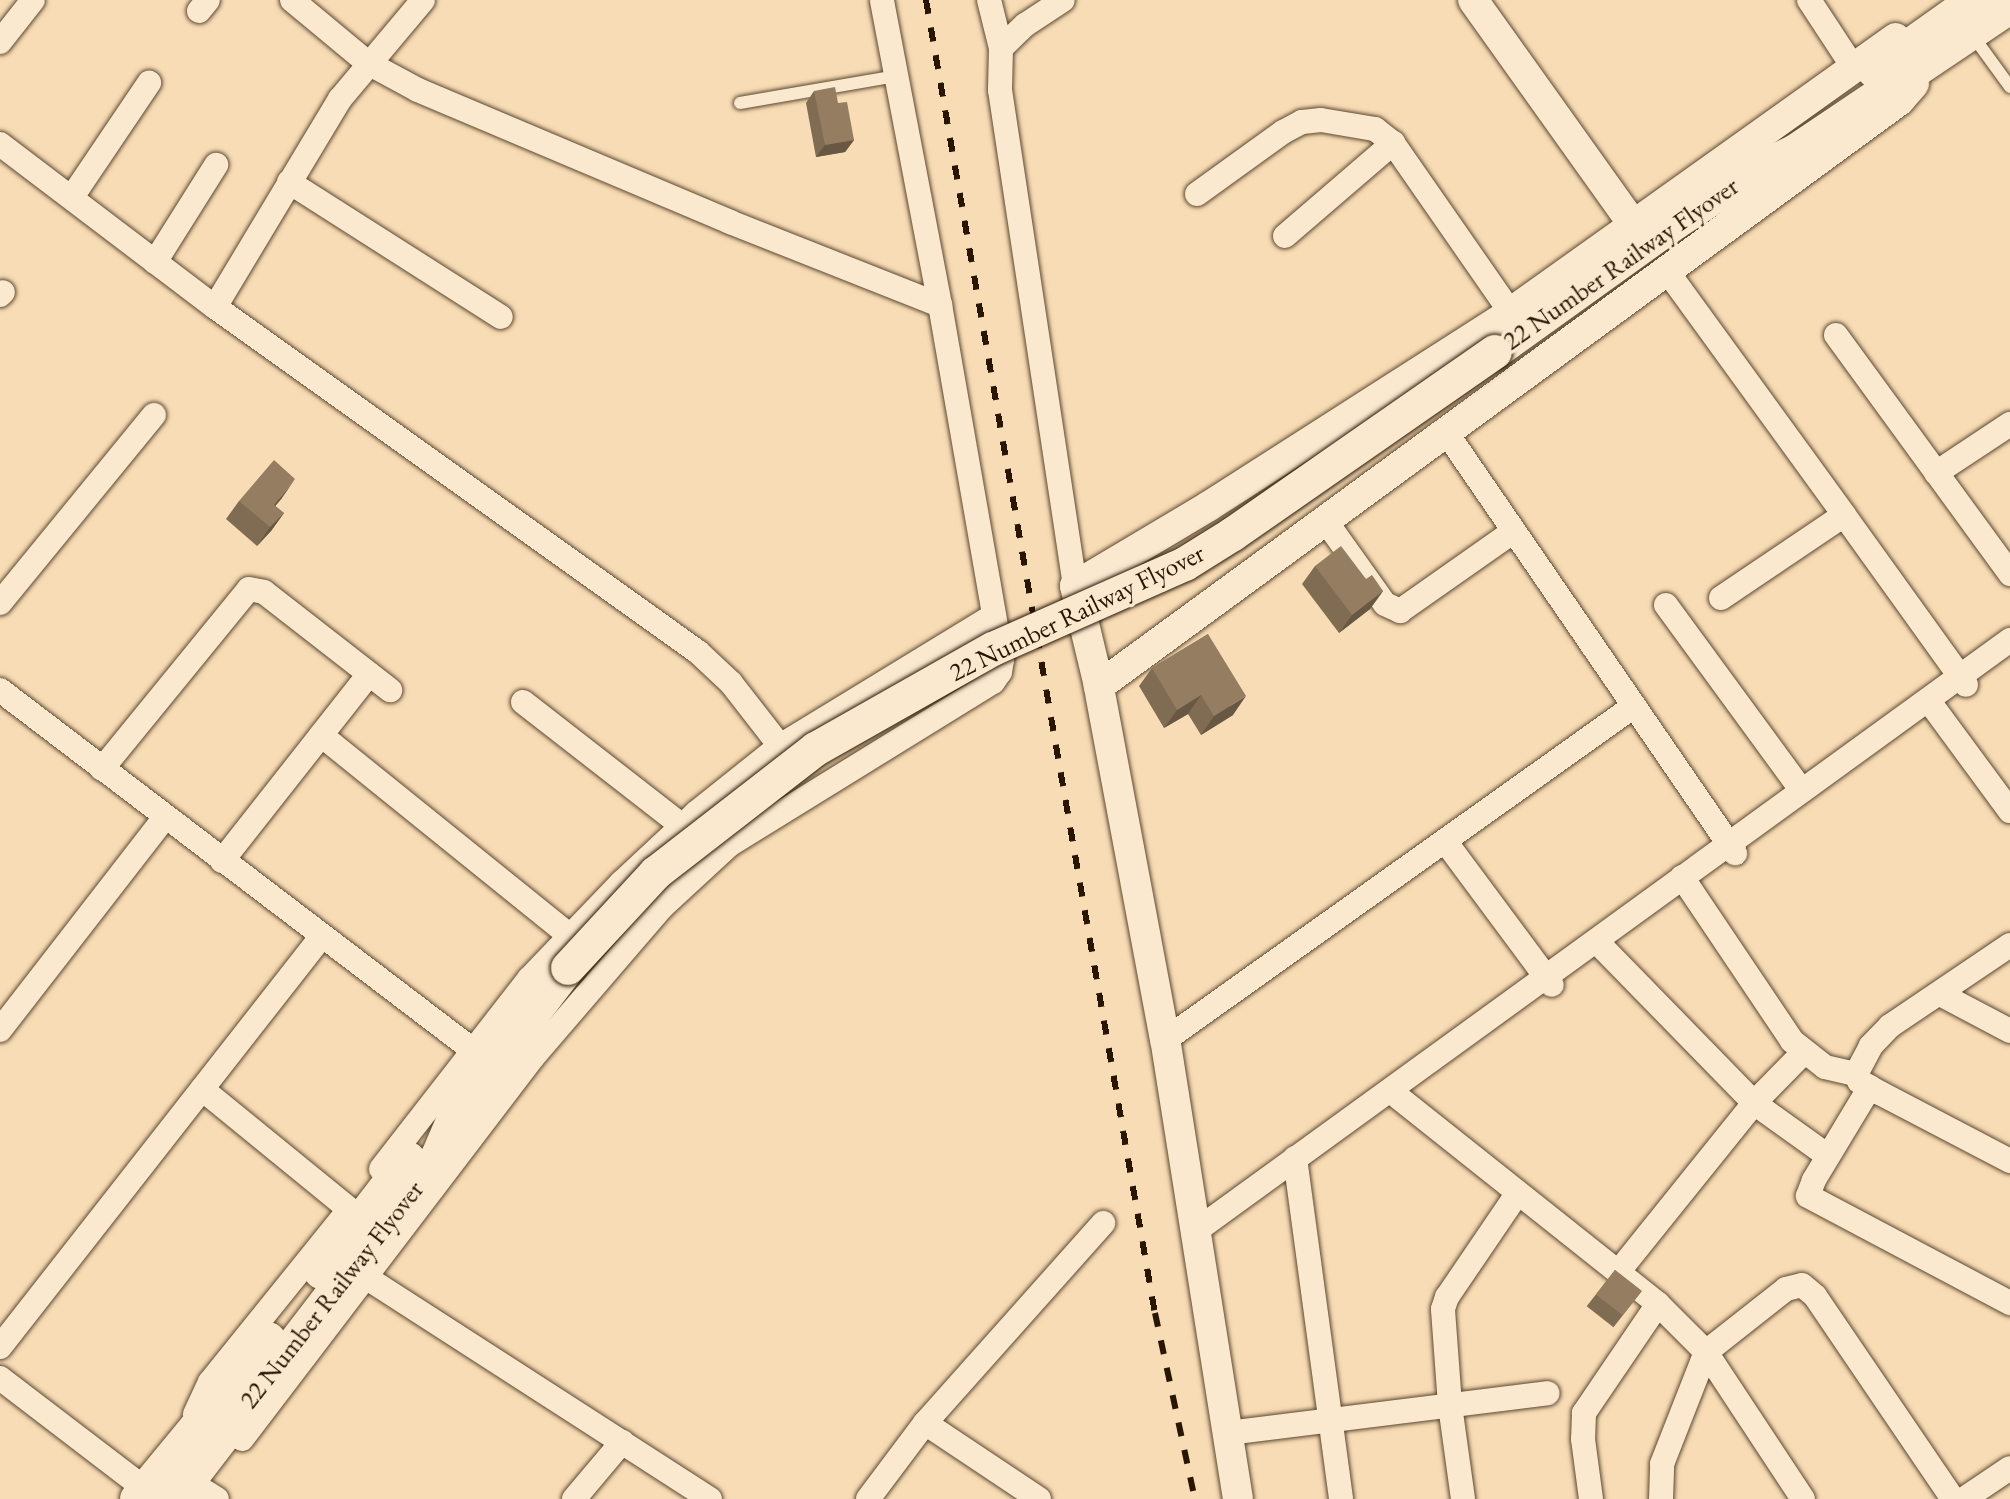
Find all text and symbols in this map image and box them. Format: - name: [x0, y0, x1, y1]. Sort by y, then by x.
- street label: 22 Number Railway Flyover: [1497, 171, 1745, 357]
- street label: 22 Number Railway Flyover: [944, 538, 1210, 688]
- street label: 22 Number Railway Flyover: [233, 1175, 431, 1415]

